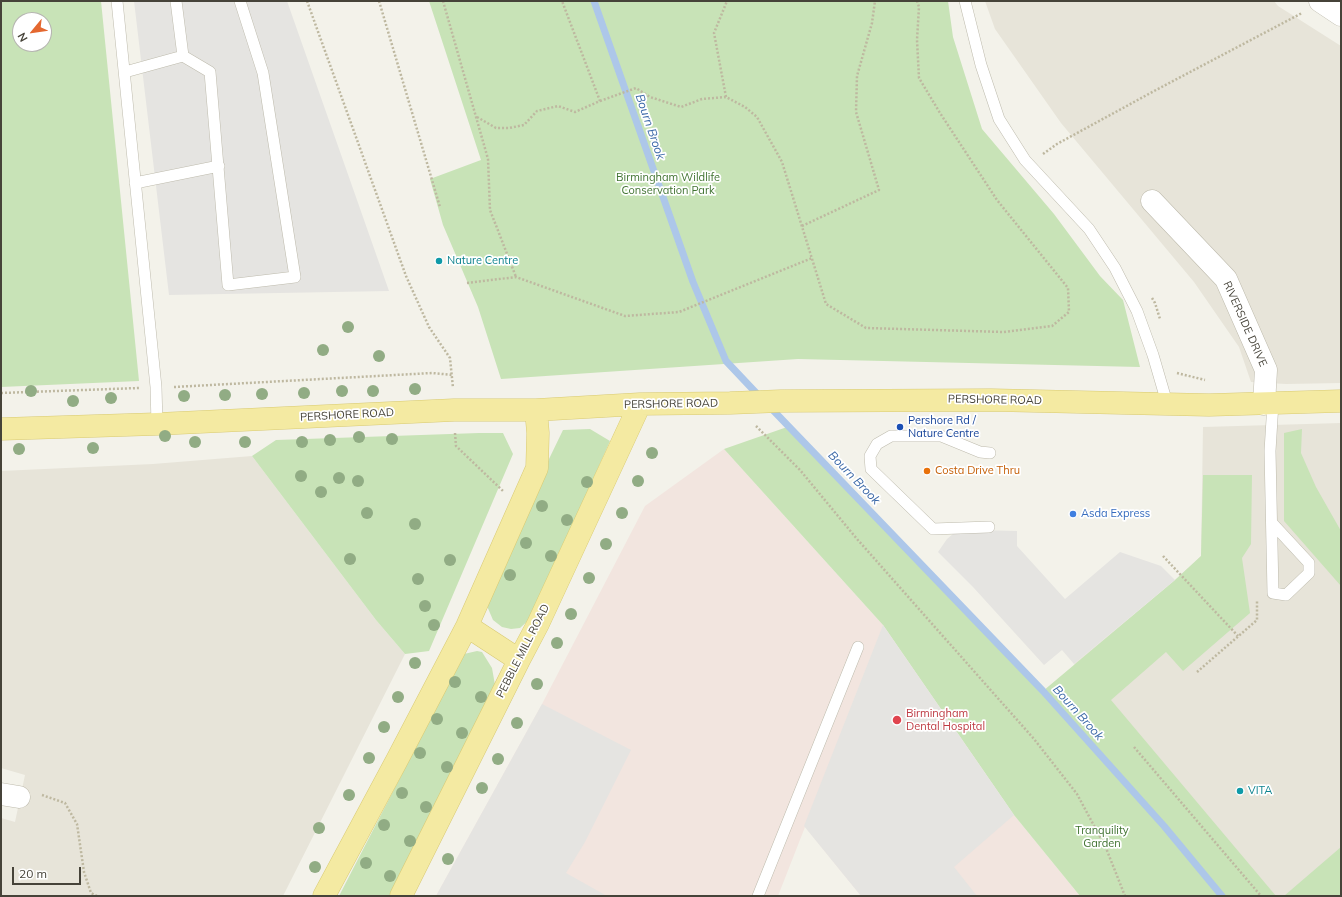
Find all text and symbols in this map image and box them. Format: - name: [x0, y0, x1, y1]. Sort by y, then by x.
- north arrow: [12, 12, 52, 52]
- text: N: [14, 30, 31, 44]
- water label: Bourn Brook: [632, 92, 668, 162]
- park label: Birmingham Wildlife Conservation Park: [616, 171, 720, 197]
- place label: Nature Centre: [447, 254, 518, 268]
- marker: Nature Centre: [434, 256, 444, 266]
- street label: RIVERSIDE DRIVE: [1220, 279, 1270, 369]
- street label: PERSHORE ROAD: [948, 393, 1042, 407]
- street label: PERSHORE ROAD: [624, 397, 718, 411]
- street label: PERSHORE ROAD: [300, 406, 394, 424]
- place label: Pershore Rd / Nature Centre: [908, 414, 979, 440]
- marker: Pershore Rd / Nature Centre: [895, 422, 905, 432]
- water label: Bourn Brook: [825, 448, 883, 508]
- place label: Costa Drive Thru: [935, 464, 1020, 478]
- marker: Costa Drive Thru: [922, 466, 932, 476]
- place label: Asda Express: [1081, 507, 1150, 521]
- marker: Asda Express: [1068, 509, 1078, 519]
- street label: PEBBLE MILL ROAD: [494, 602, 552, 700]
- water label: Bourn Brook: [1050, 683, 1106, 743]
- place label: Birmingham Dental Hospital: [906, 707, 985, 733]
- marker: Birmingham Dental Hospital: [891, 714, 903, 726]
- place label: VITA: [1248, 784, 1272, 798]
- marker: VITA: [1235, 786, 1245, 796]
- park label: Tranquility Garden: [1075, 824, 1129, 850]
- scale bar: [14, 859, 83, 885]
- text: 20 m: [19, 866, 47, 881]

